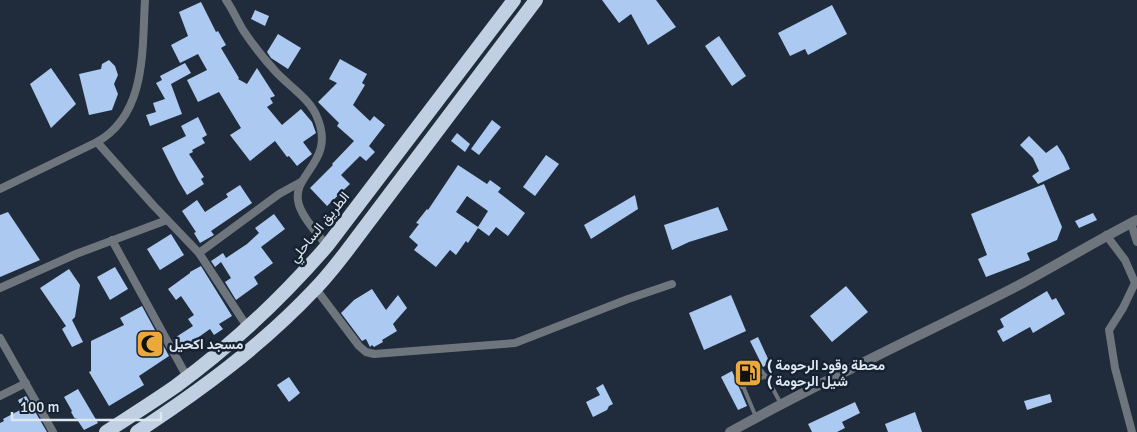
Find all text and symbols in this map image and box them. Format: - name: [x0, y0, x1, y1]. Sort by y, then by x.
- street label: الطريق الساحلي: [286, 189, 355, 268]
- mosque icon: مسجد اكحيل: [135, 329, 165, 359]
- place label: مسجد اكحيل: [169, 336, 244, 353]
- place label: ( محطة وقود الرحومة ( شيل الرحومة: [767, 357, 885, 390]
- fuel station icon: ( محطة وقود الرحومة ( شيل الرحومة: [733, 358, 763, 388]
- scale bar: [12, 390, 161, 422]
- text: 100 m: [20, 398, 60, 416]

